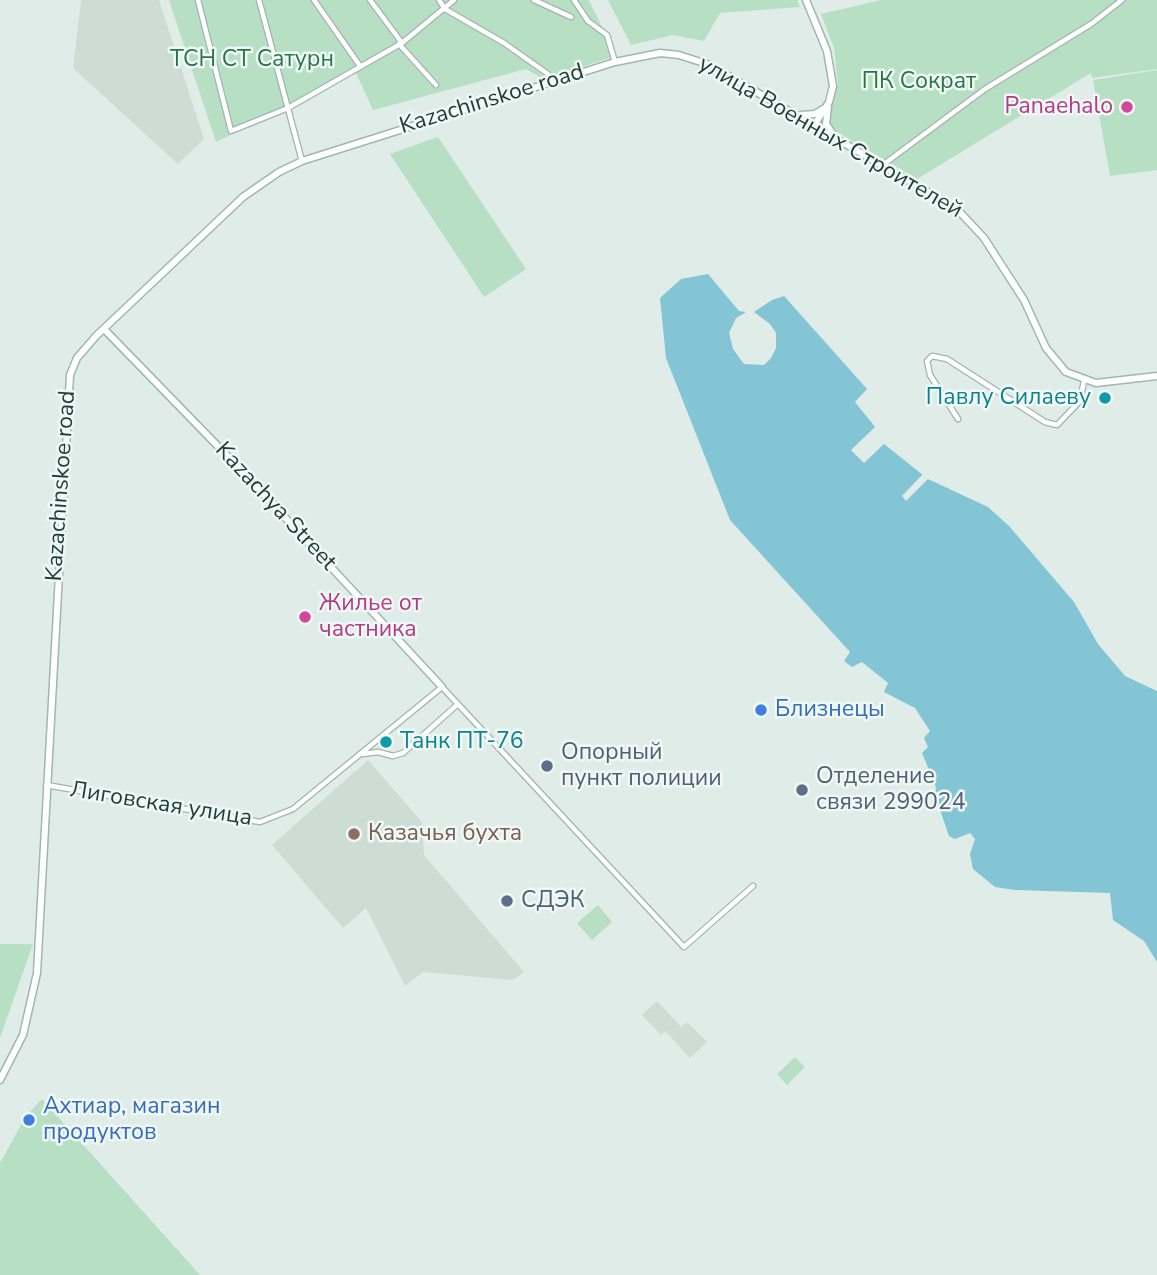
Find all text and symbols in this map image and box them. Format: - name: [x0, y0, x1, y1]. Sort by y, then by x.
- park label: ТСН СТ Сатурн: [170, 46, 334, 74]
- street label: улица Военных Строителей: [693, 51, 967, 225]
- street label: Kazachinskoe road: [397, 59, 587, 141]
- park label: ПК Сократ: [862, 68, 976, 96]
- place label: Panaehalo: [1005, 93, 1113, 121]
- marker: Panaehalo: [1119, 99, 1135, 115]
- place label: Павлу Силаеву: [926, 384, 1091, 412]
- street label: Kazachinskoe road: [42, 390, 82, 582]
- marker: Павлу Силаеву: [1097, 390, 1113, 406]
- street label: Kazachya Street: [209, 437, 341, 577]
- place label: Жилье от частника: [319, 590, 422, 644]
- marker: Жилье от частника: [297, 609, 313, 625]
- place label: Близнецы: [775, 696, 885, 724]
- marker: Близнецы: [753, 702, 769, 718]
- place label: Танк ПТ-76: [400, 728, 524, 756]
- marker: Танк ПТ-76: [378, 734, 394, 750]
- place label: Опорный пункт полиции: [561, 739, 722, 793]
- marker: Опорный пункт полиции: [539, 758, 555, 774]
- place label: Отделение связи 299024: [816, 763, 965, 817]
- street label: Лиговская улица: [68, 777, 254, 833]
- marker: Отделение связи 299024: [794, 782, 810, 798]
- place label: Казачья бухта: [368, 820, 522, 848]
- marker: Казачья бухта: [346, 826, 362, 842]
- place label: СДЭК: [521, 887, 585, 915]
- marker: СДЭК: [499, 893, 515, 909]
- place label: Ахтиар, магазин продуктов: [43, 1093, 220, 1147]
- marker: Ахтиар, магазин продуктов: [21, 1112, 37, 1128]

